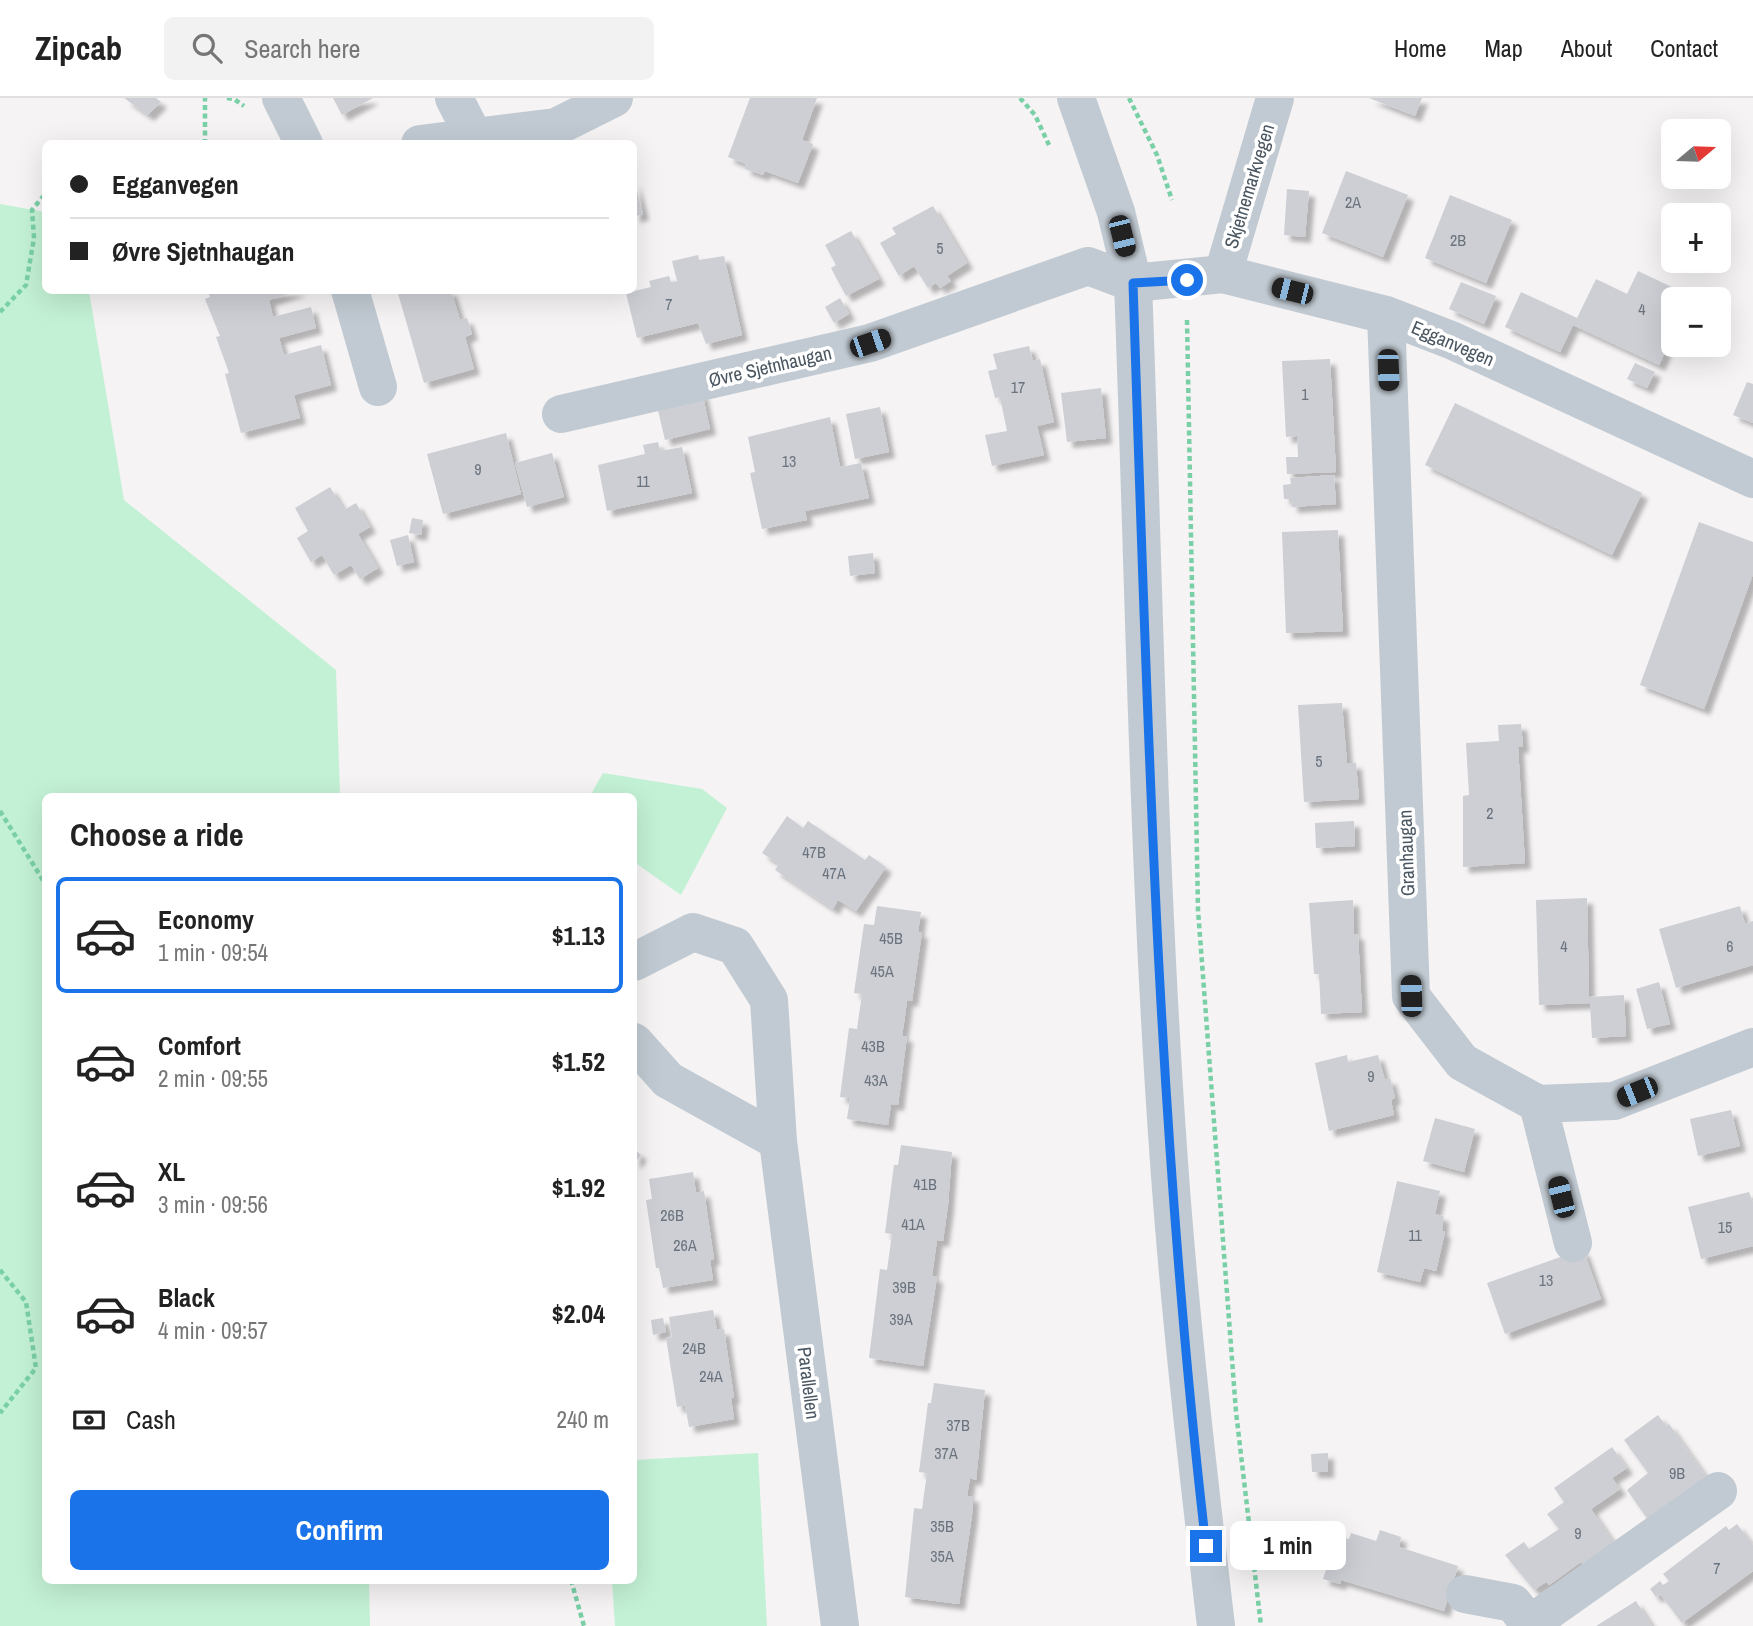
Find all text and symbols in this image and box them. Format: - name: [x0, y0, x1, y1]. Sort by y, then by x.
- search box: [164, 17, 654, 80]
- text: Zipcab: [35, 26, 122, 70]
- icon: search: [188, 29, 226, 67]
- text: Search here: [244, 31, 360, 66]
- text: Home: [1394, 32, 1446, 64]
- text: Map: [1484, 32, 1523, 64]
- text: About: [1561, 32, 1612, 64]
- text: Contact: [1650, 32, 1718, 64]
- north arrow: [1661, 119, 1731, 189]
- map controls: [1661, 119, 1731, 357]
- street label: Skjetnemarkvegen: [1218, 121, 1280, 251]
- text: Egganvegen: [112, 167, 239, 202]
- house number: 2A: [1345, 191, 1361, 213]
- button: +: [1661, 203, 1731, 273]
- car: [1107, 213, 1138, 259]
- house number: 2B: [1450, 229, 1466, 251]
- text: Øvre Sjetnhaugan: [112, 234, 294, 269]
- house number: 5: [936, 237, 944, 259]
- route start: [1171, 264, 1203, 296]
- car: [1270, 276, 1315, 306]
- button: −: [1661, 287, 1731, 357]
- house number: 7: [665, 293, 673, 315]
- house number: 4: [1638, 298, 1646, 320]
- street label: Egganvegen: [1408, 314, 1498, 372]
- car: [847, 326, 894, 360]
- street label: Øvre Sjetnhaugan: [706, 339, 834, 393]
- car: [1377, 349, 1400, 391]
- house number: 17: [1011, 376, 1025, 398]
- house number: 1: [1301, 383, 1309, 405]
- house number: 13: [782, 450, 796, 472]
- house number: 9: [474, 458, 482, 480]
- house number: 11: [636, 470, 651, 492]
- house number: 5: [1315, 750, 1323, 772]
- house number: 2: [1486, 802, 1494, 824]
- street label: Granhaugan: [1391, 809, 1421, 897]
- text: Choose a ride: [70, 813, 244, 856]
- house number: 47B: [802, 841, 826, 863]
- house number: 47A: [822, 862, 846, 884]
- text: Economy: [158, 902, 254, 937]
- icon: car: [74, 904, 137, 967]
- text: $1.13: [552, 918, 605, 953]
- house number: 45B: [879, 927, 903, 949]
- house number: 4: [1560, 935, 1568, 957]
- house number: 6: [1726, 935, 1734, 957]
- text: 1 min · 09:54: [158, 937, 268, 968]
- house number: 45A: [870, 960, 894, 982]
- car: [1400, 975, 1423, 1017]
- text: Comfort: [158, 1028, 241, 1063]
- icon: car: [74, 1030, 137, 1093]
- house number: 43B: [861, 1035, 885, 1057]
- text: $1.52: [552, 1044, 605, 1079]
- text: 2 min · 09:55: [158, 1063, 268, 1094]
- house number: 9: [1367, 1065, 1375, 1087]
- house number: 43A: [864, 1069, 888, 1091]
- car: [1614, 1074, 1661, 1110]
- text: XL: [158, 1154, 185, 1189]
- icon: car: [74, 1156, 137, 1219]
- text: $1.92: [552, 1170, 605, 1205]
- house number: 41B: [913, 1173, 937, 1195]
- car: [1546, 1174, 1577, 1220]
- text: 3 min · 09:56: [158, 1189, 268, 1220]
- house number: 26B: [660, 1204, 684, 1226]
- house number: 41A: [901, 1213, 925, 1235]
- house number: 15: [1718, 1216, 1732, 1238]
- house number: 11: [1408, 1224, 1423, 1246]
- house number: 26A: [673, 1234, 697, 1256]
- house number: 13: [1539, 1269, 1553, 1291]
- house number: 39B: [892, 1276, 916, 1298]
- text: Black: [158, 1280, 215, 1315]
- icon: car: [74, 1282, 137, 1345]
- text: $2.04: [552, 1296, 605, 1331]
- house number: 39A: [889, 1308, 913, 1330]
- text: 4 min · 09:57: [158, 1315, 268, 1346]
- house number: 24B: [682, 1337, 706, 1359]
- street label: Parallellen: [792, 1345, 826, 1421]
- house number: 24A: [699, 1365, 723, 1387]
- icon: cash: [70, 1401, 108, 1439]
- text: Cash: [126, 1402, 176, 1437]
- text: 240 m: [557, 1404, 609, 1435]
- house number: 37B: [946, 1414, 970, 1436]
- house number: 37A: [934, 1442, 958, 1464]
- house number: 9B: [1669, 1462, 1685, 1484]
- button: Confirm: [70, 1490, 609, 1570]
- house number: 35B: [930, 1515, 954, 1537]
- callout: 1 min: [1230, 1522, 1346, 1570]
- house number: 9: [1574, 1522, 1582, 1544]
- route end: [1190, 1530, 1222, 1562]
- text: 1 min: [1263, 1530, 1313, 1561]
- house number: 35A: [930, 1545, 954, 1567]
- house number: 7: [1713, 1557, 1721, 1579]

